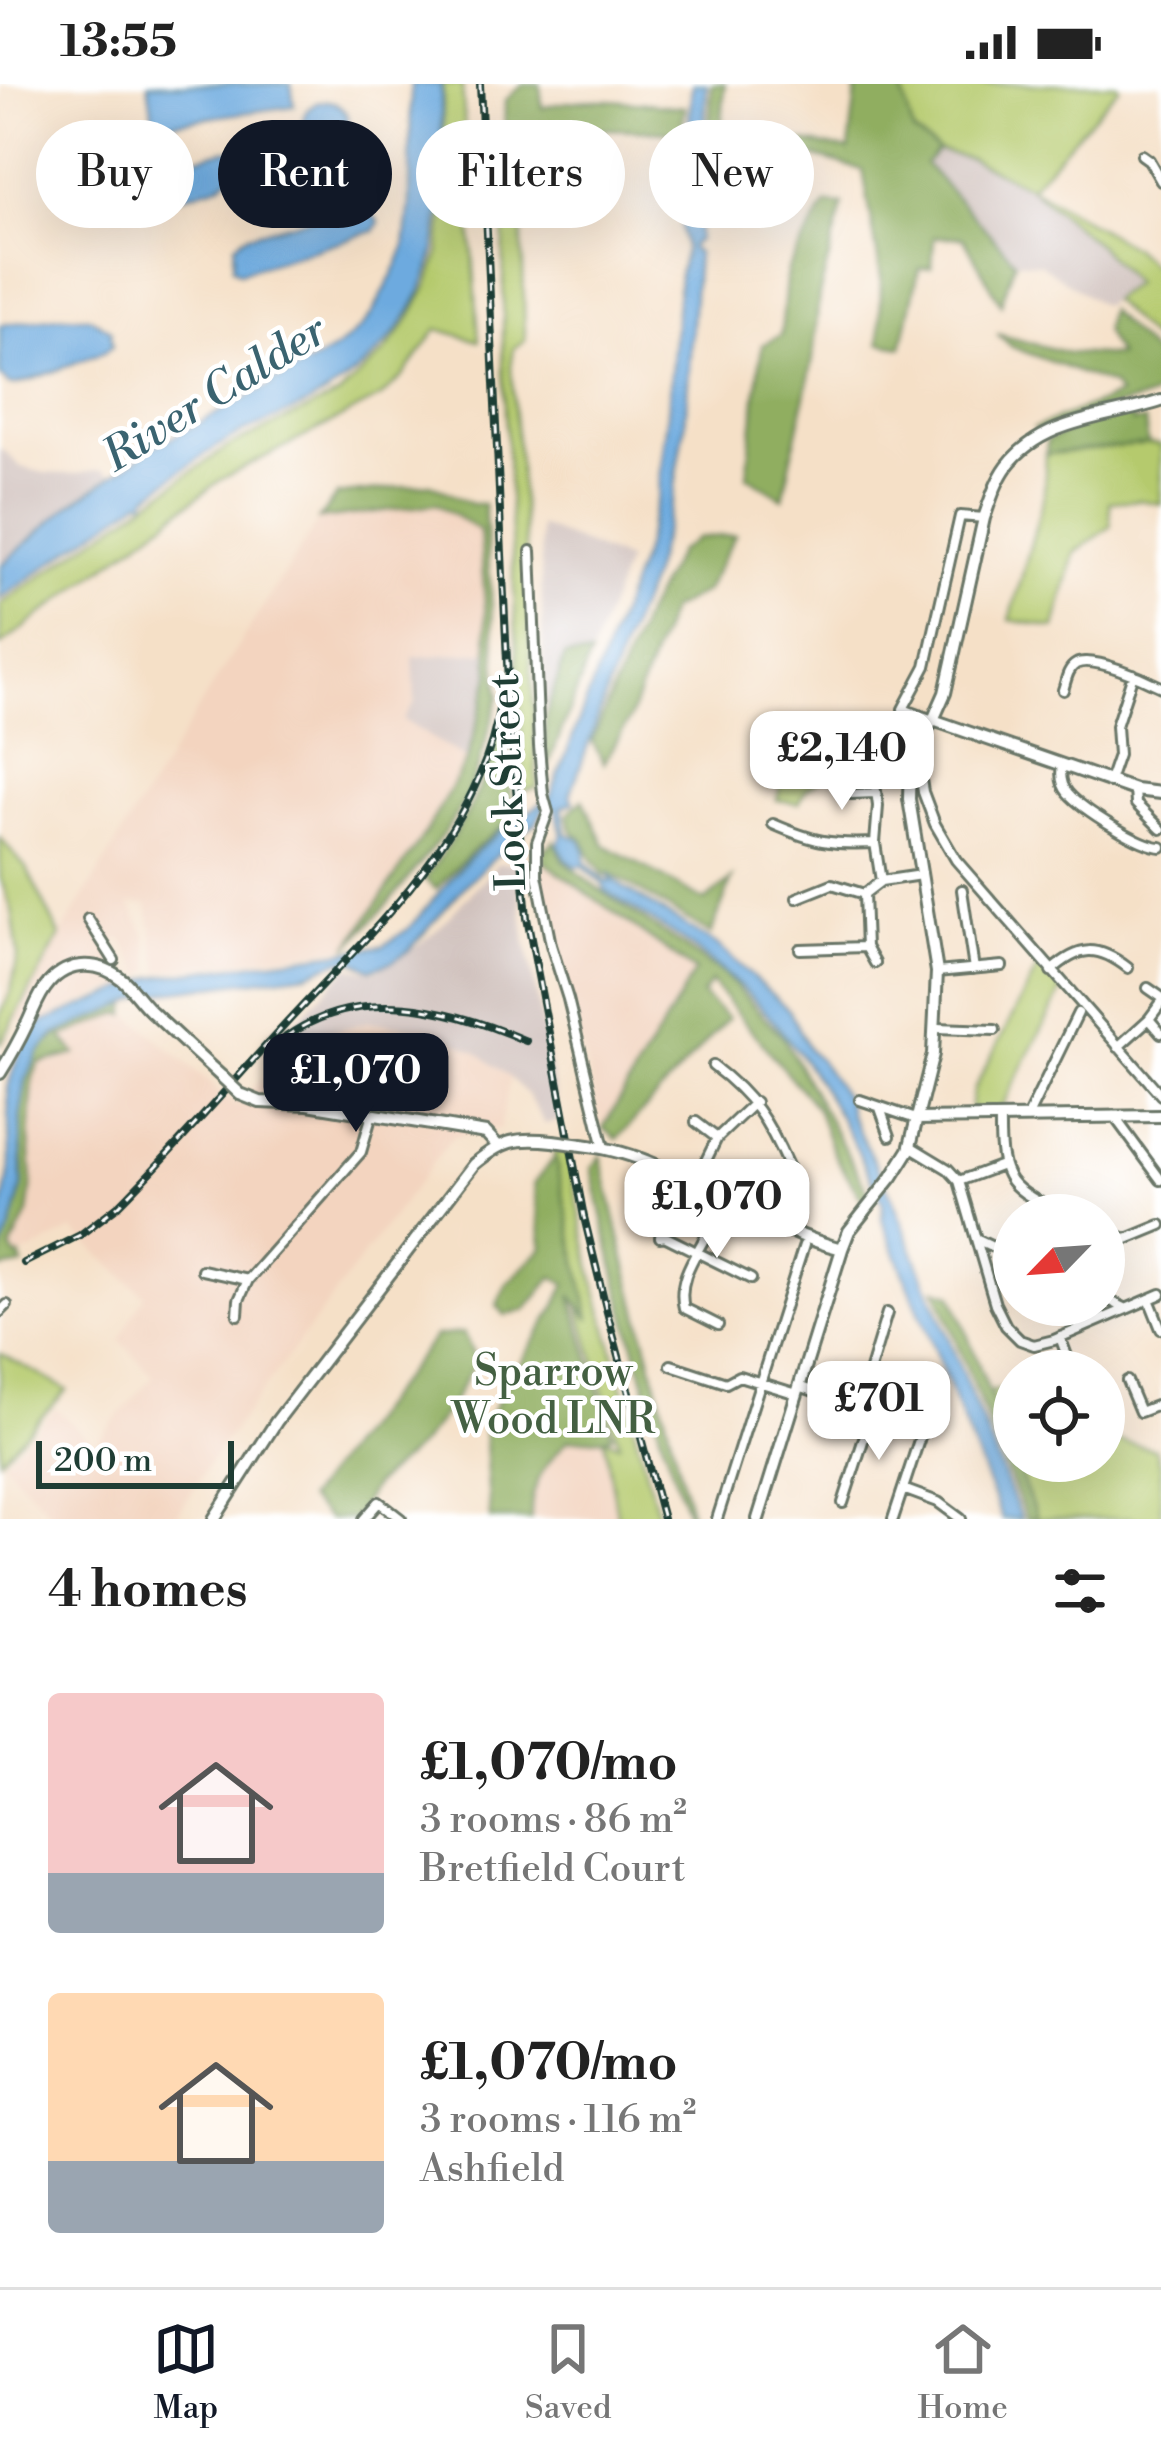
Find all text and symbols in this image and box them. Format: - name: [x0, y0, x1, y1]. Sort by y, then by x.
- text: 13:55: [60, 14, 177, 71]
- chip: Buy: [36, 120, 194, 228]
- chip: Rent: [218, 120, 392, 228]
- chip: Filters: [416, 120, 625, 228]
- chip: New: [649, 120, 814, 228]
- water label: River Calder: [92, 302, 338, 486]
- street label: Lock Street: [479, 672, 539, 891]
- pin: £2,140: [744, 711, 940, 813]
- text: £2,140: [777, 725, 907, 774]
- pin: £1,070: [258, 1033, 454, 1135]
- text: £1,070: [290, 1047, 422, 1096]
- pin: £1,070: [619, 1159, 815, 1261]
- text: £1,070: [651, 1173, 783, 1222]
- north arrow: [993, 1194, 1125, 1326]
- map controls: [993, 1194, 1125, 1482]
- park label: Sparrow Wood LNR: [449, 1346, 655, 1447]
- button: locate: [993, 1350, 1125, 1482]
- pin: £701: [808, 1361, 950, 1463]
- text: £701: [834, 1375, 924, 1424]
- scale bar: [36, 1435, 234, 1488]
- text: 200 m: [54, 1441, 152, 1482]
- icon: filters: [1047, 1558, 1113, 1624]
- text: 4 homes: [48, 1559, 248, 1623]
- text: £1,070/mo: [420, 1732, 678, 1796]
- icon: home: [144, 1741, 288, 1885]
- text: 3 rooms · 86 m²: [420, 1796, 687, 1845]
- text: Bretfield Court: [420, 1845, 685, 1894]
- text: £1,070/mo: [420, 2032, 678, 2096]
- icon: home: [144, 2041, 288, 2185]
- text: 3 rooms · 116 m²: [420, 2096, 697, 2145]
- text: Ashfield: [420, 2145, 564, 2194]
- tab: Map: [153, 2316, 219, 2429]
- tab: Saved: [525, 2316, 612, 2429]
- tab: Home: [917, 2316, 1008, 2429]

